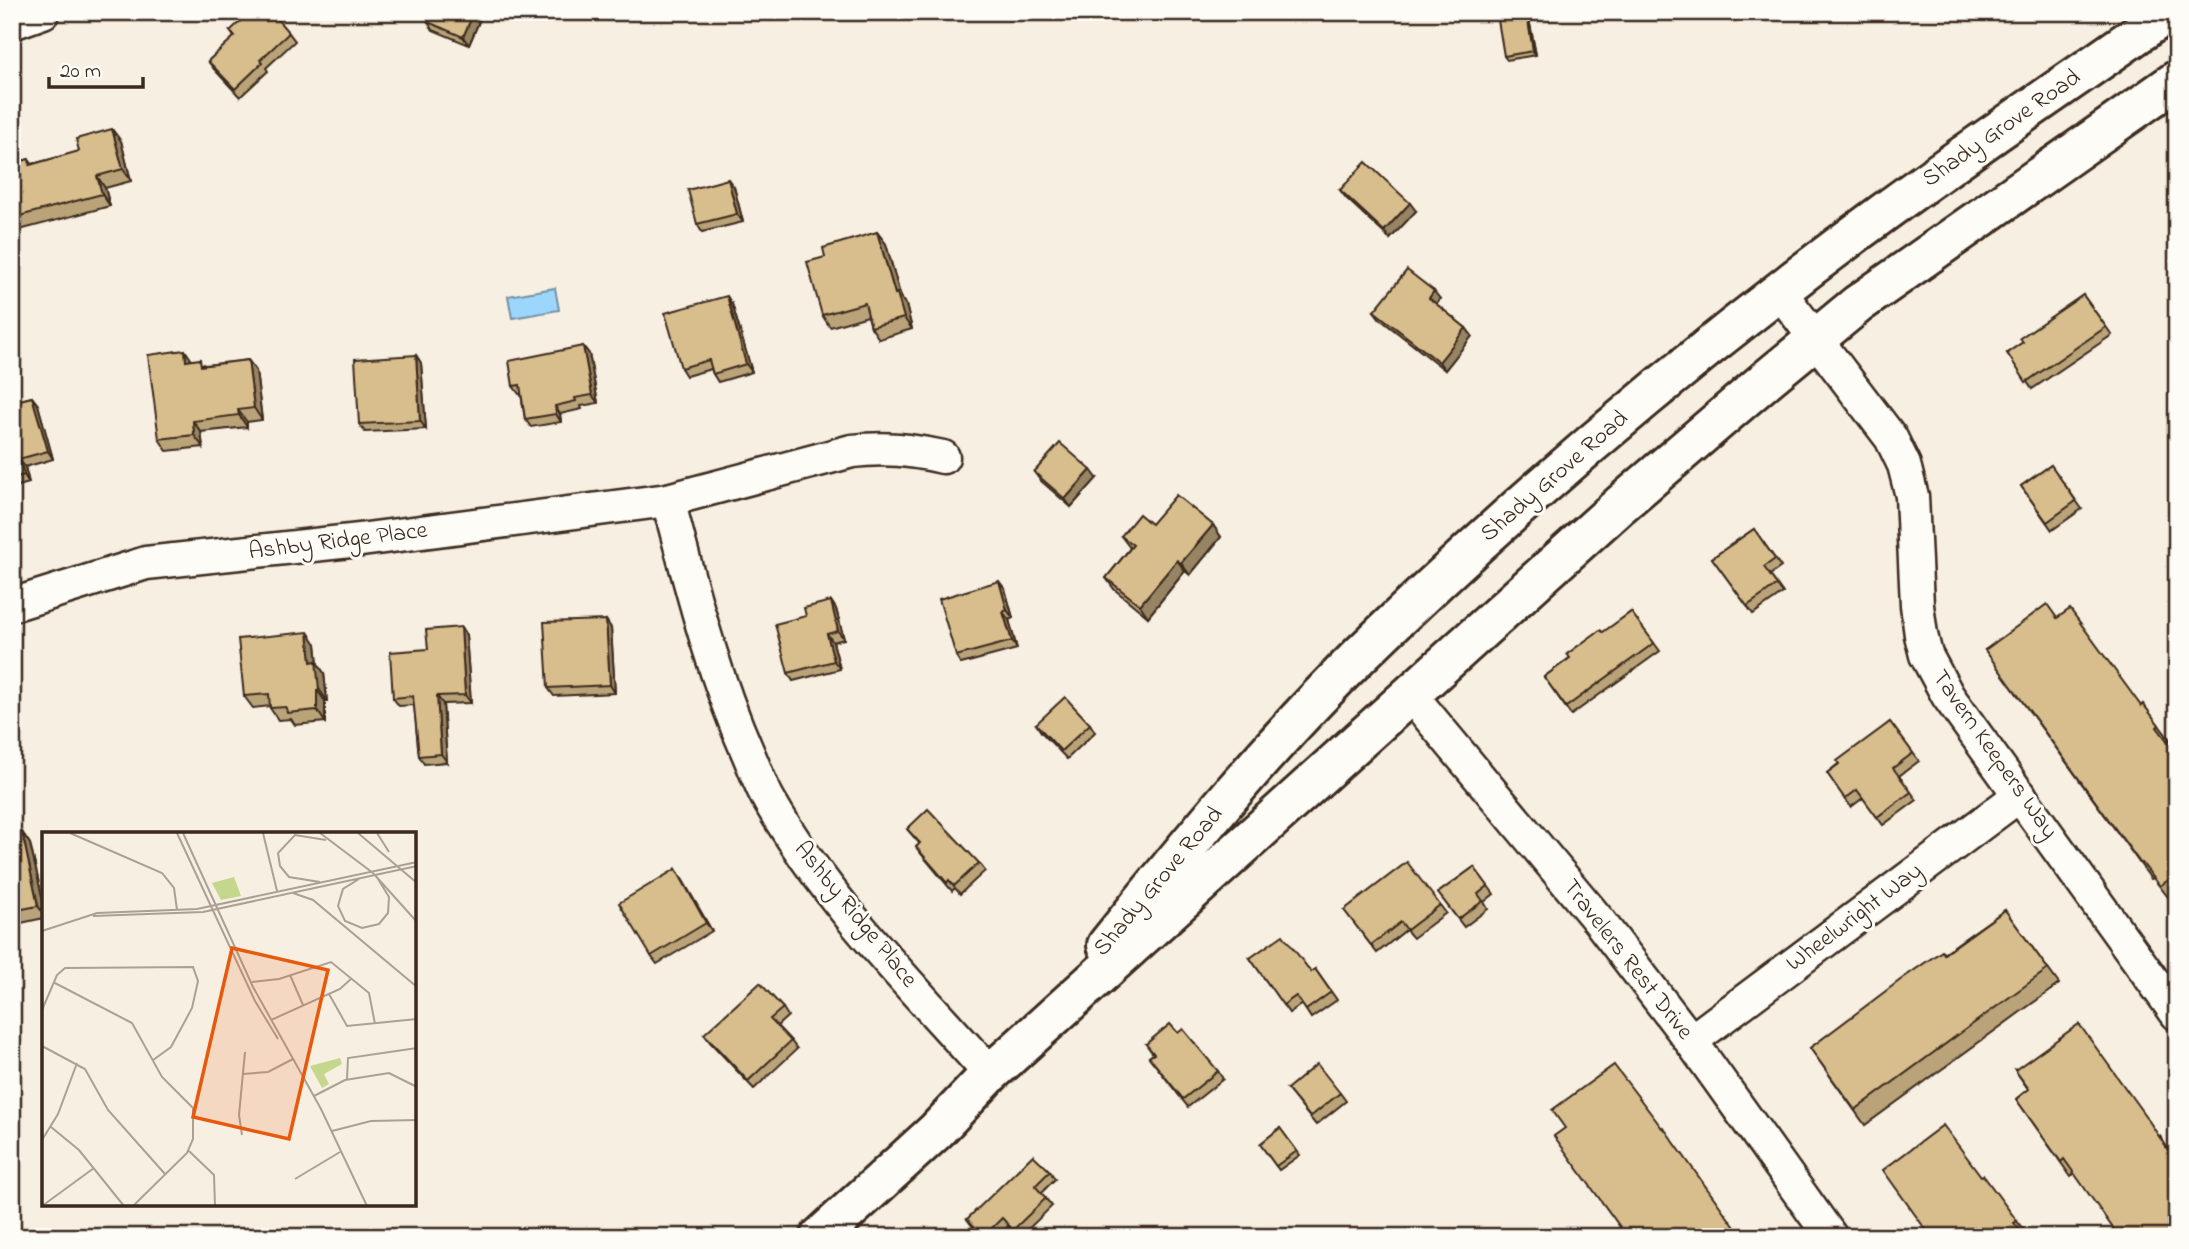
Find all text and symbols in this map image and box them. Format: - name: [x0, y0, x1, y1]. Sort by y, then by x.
- scale bar: [49, 46, 144, 90]
- text: 20 m: [60, 57, 101, 87]
- street label: Shady Grove Road: [1916, 61, 2089, 198]
- street label: Shady Grove Road: [1473, 402, 1638, 552]
- street label: Ashby Ridge Place: [247, 514, 430, 571]
- street label: Tavern Keepers Way: [1921, 663, 2066, 848]
- street label: Shady Grove Road: [1086, 799, 1233, 965]
- inset map: [42, 832, 416, 1207]
- street label: Ashby Ridge Place: [784, 834, 925, 997]
- street label: Wheelwright Way: [1779, 855, 1931, 982]
- street label: Travelers Rest Drive: [1553, 872, 1701, 1048]

